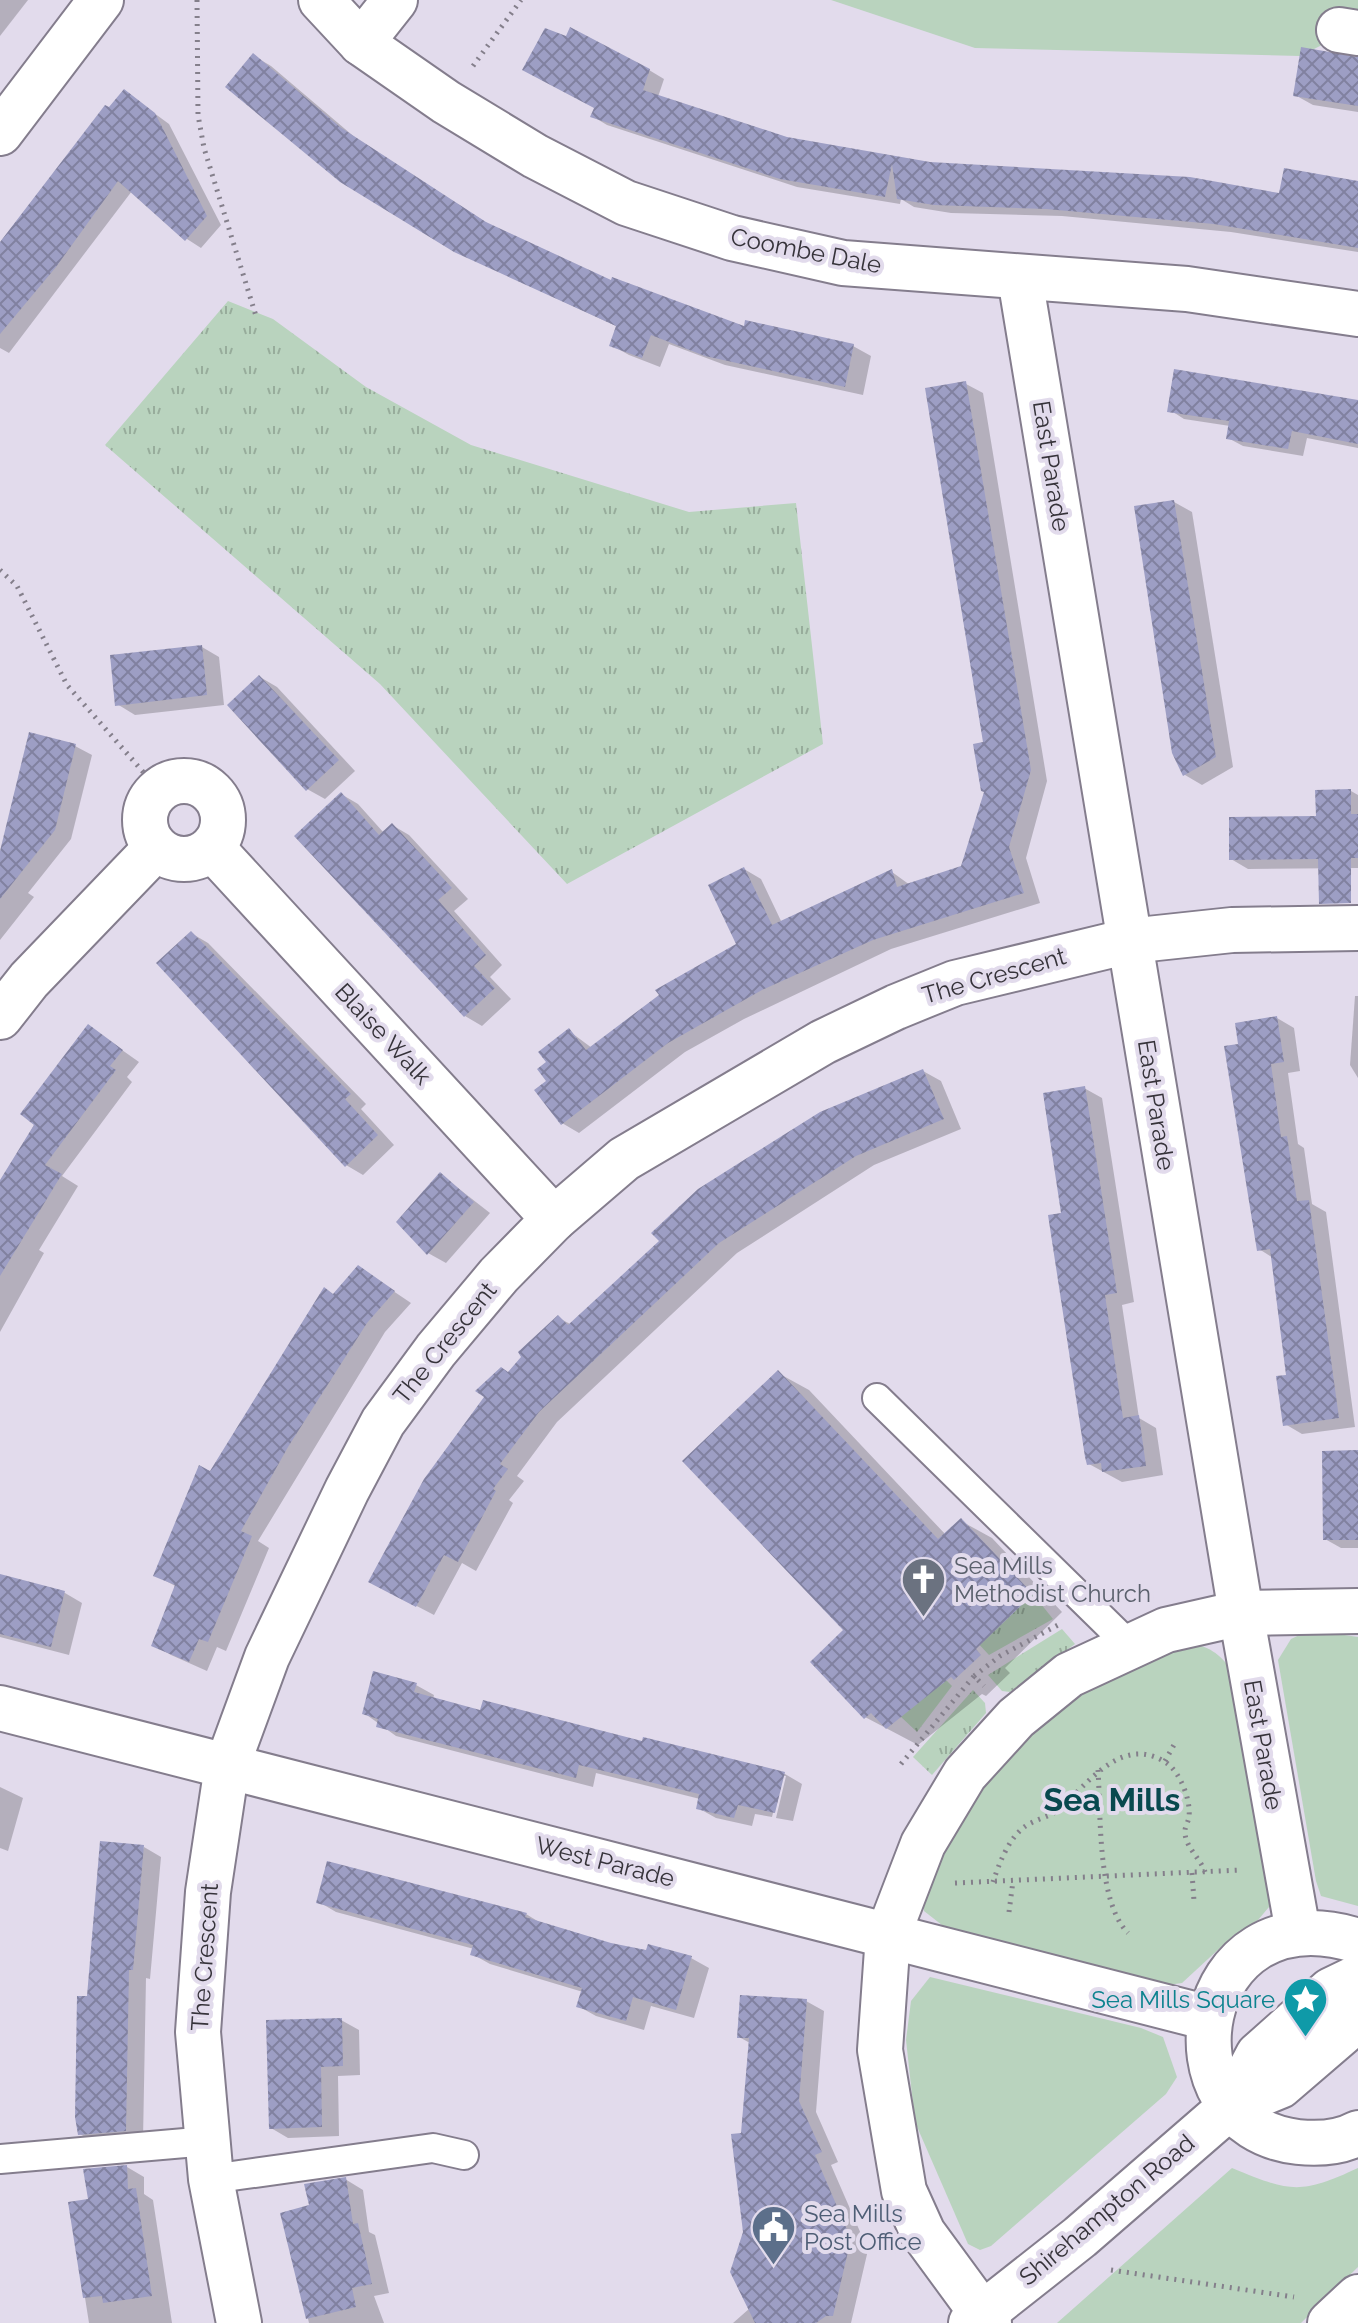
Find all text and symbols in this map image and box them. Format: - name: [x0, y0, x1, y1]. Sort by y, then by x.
- street label: Coombe Dale: [728, 222, 884, 279]
- street label: East Parade: [1027, 399, 1076, 533]
- street label: The Crescent: [919, 941, 1069, 1010]
- street label: Blaise Walk: [329, 977, 438, 1091]
- street label: East Parade: [1132, 1038, 1181, 1172]
- street label: The Crescent: [387, 1276, 502, 1409]
- place label: Sea Mills Methodist Church: [954, 1551, 1151, 1608]
- church icon: Sea Mills Methodist Church: [899, 1556, 947, 1619]
- street label: East Parade: [1238, 1678, 1289, 1812]
- district label: Sea Mills: [1044, 1781, 1180, 1818]
- street label: West Parade: [533, 1830, 677, 1893]
- street label: The Crescent: [185, 1882, 224, 2032]
- place icon: Sea Mills Square: [1282, 1976, 1330, 2039]
- place label: Sea Mills Square: [1091, 1985, 1275, 2014]
- street label: Shirehampton Road: [1013, 2128, 1200, 2291]
- place label: Sea Mills Post Office: [804, 2199, 922, 2256]
- public building icon: Sea Mills Post Office: [749, 2204, 797, 2267]

